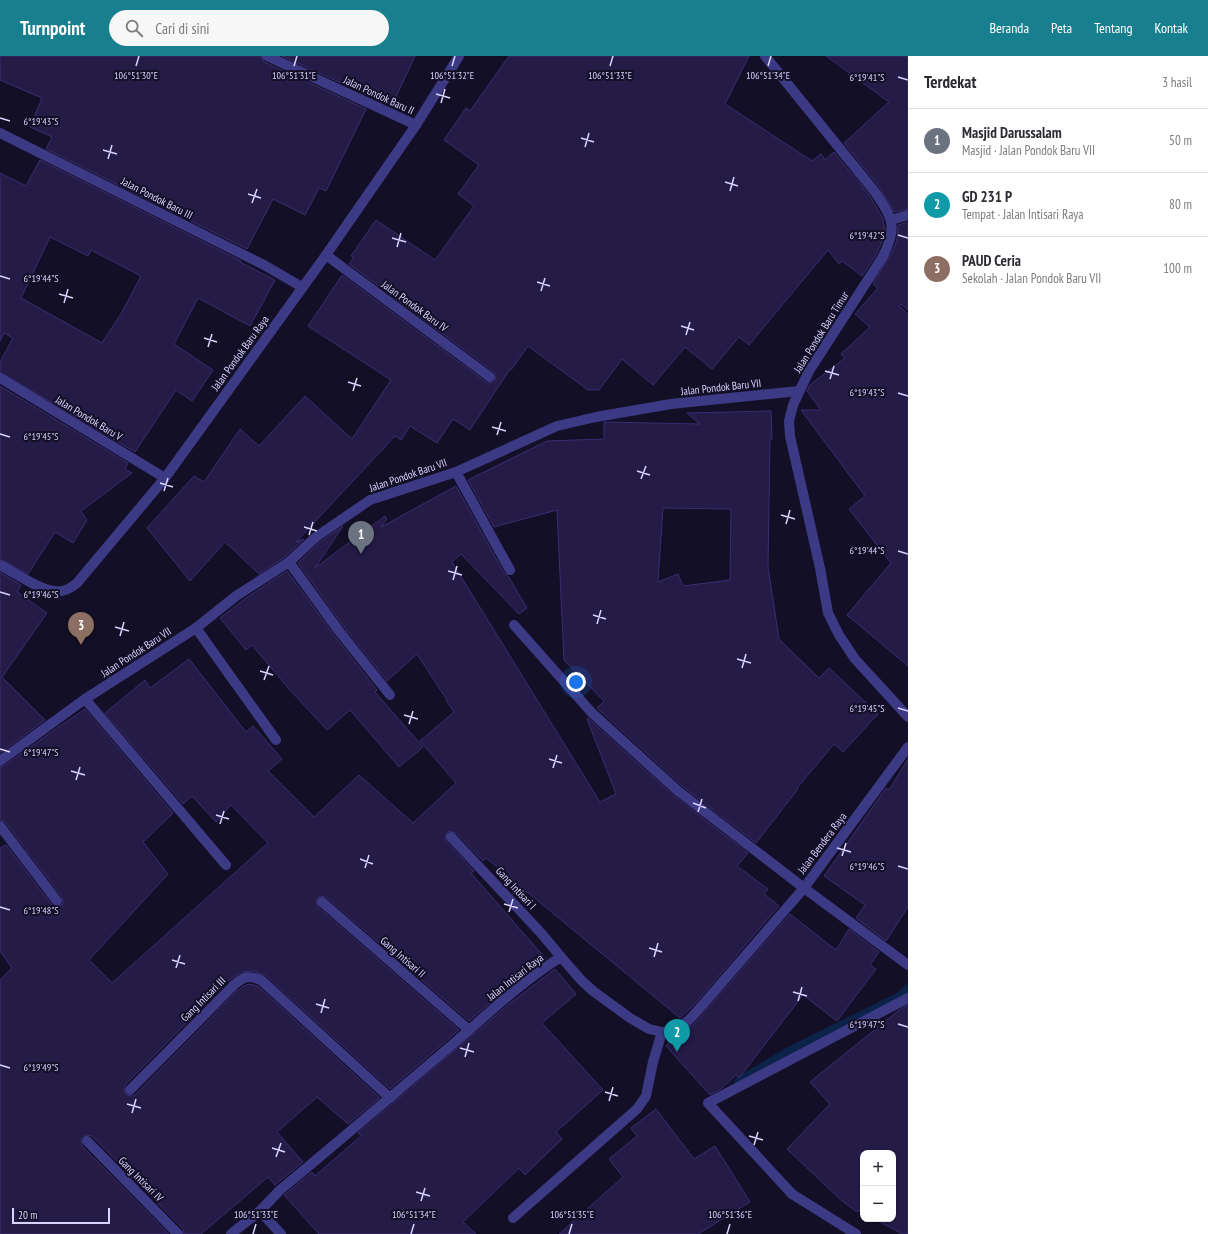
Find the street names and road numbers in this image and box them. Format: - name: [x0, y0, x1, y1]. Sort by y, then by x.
- street label: Jalan Pondok Baru II: [341, 72, 416, 117]
- street label: Jalan Pondok Baru III: [118, 173, 195, 222]
- street label: Jalan Pondok Baru IV: [378, 277, 452, 335]
- street label: Jalan Pondok Baru Timur: [790, 289, 852, 376]
- street label: Jalan Pondok Baru Raya: [208, 313, 272, 394]
- street label: Jalan Pondok Baru VII: [679, 376, 762, 398]
- street label: Jalan Pondok Baru V: [52, 392, 126, 444]
- street label: Jalan Pondok Baru VII: [367, 455, 449, 495]
- street label: Jalan Pondok Baru VII: [97, 624, 174, 680]
- street label: Jalan Bendera Raya: [794, 810, 850, 877]
- street label: Gang Intisari I: [493, 864, 539, 912]
- street label: Gang Intisari II: [377, 934, 429, 980]
- street label: Jalan Intisari Raya: [483, 951, 546, 1004]
- street label: Gang Intisari III: [178, 974, 228, 1024]
- street label: Gang Intisari IV: [116, 1154, 167, 1205]

